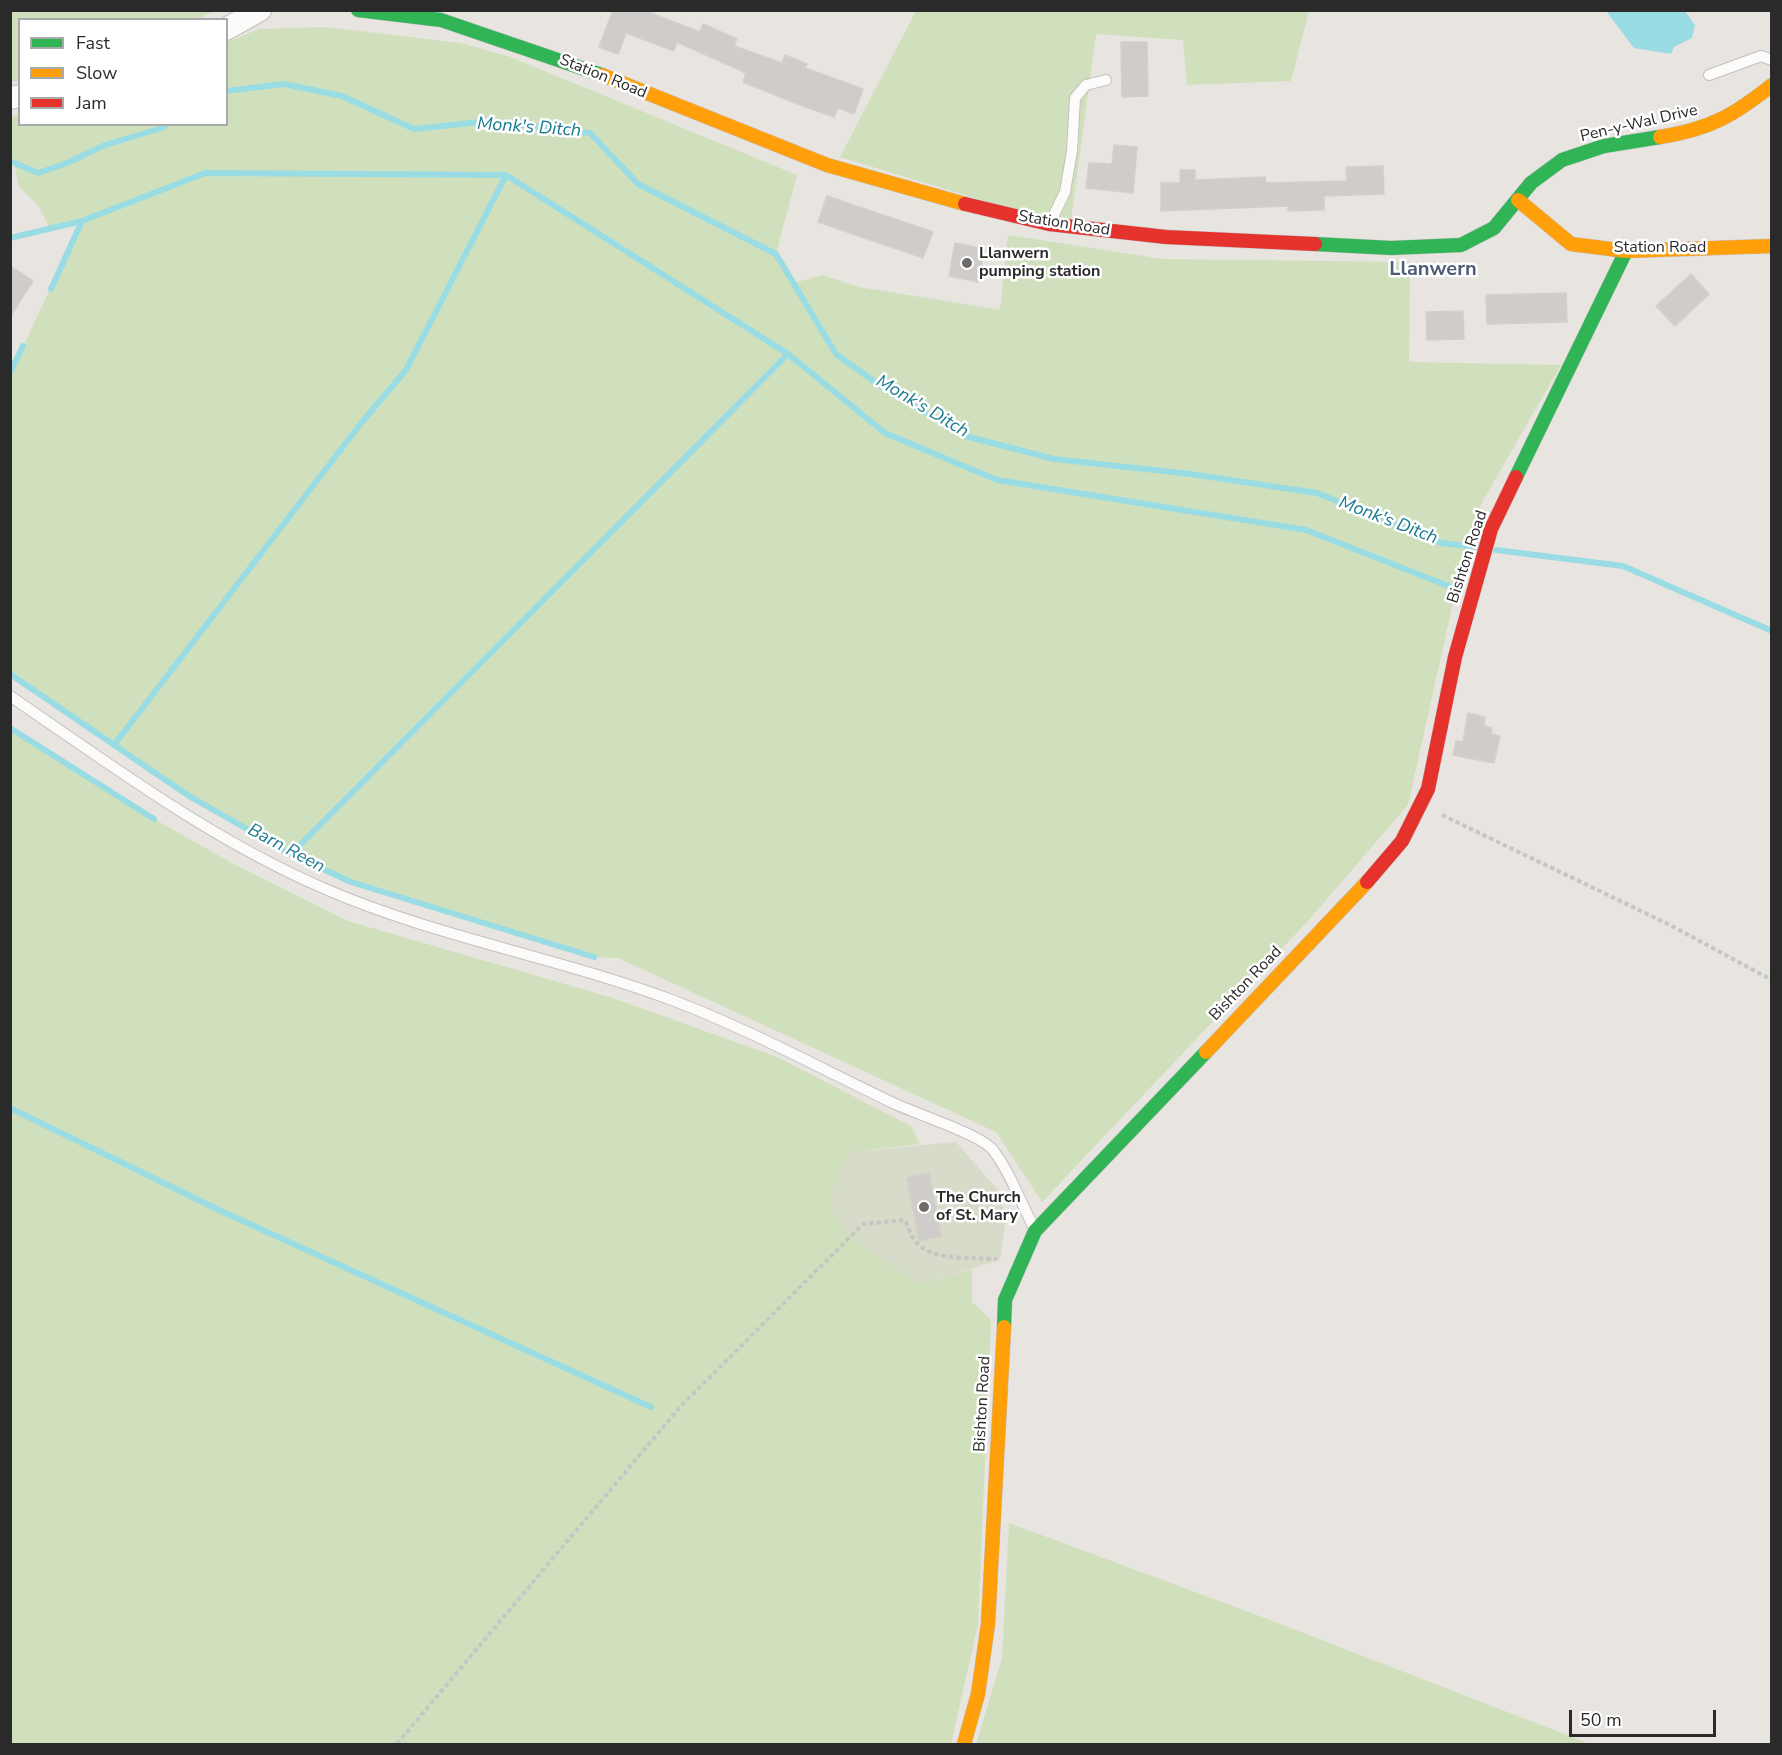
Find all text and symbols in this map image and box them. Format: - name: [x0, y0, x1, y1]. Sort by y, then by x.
- legend: [18, 18, 228, 126]
- text: Fast: [76, 31, 110, 55]
- street label: Station Road: [557, 51, 649, 103]
- text: Slow: [76, 61, 117, 85]
- text: Jam: [76, 91, 107, 115]
- street label: Pen-y-Wal Drive: [1578, 101, 1700, 147]
- water label: Monk's Ditch: [476, 114, 582, 142]
- street label: Station Road: [1017, 207, 1111, 241]
- street label: Station Road: [1614, 238, 1706, 258]
- place label: Llanwern pumping station: [979, 244, 1100, 282]
- marker: Llanwern pumping station: [960, 256, 974, 270]
- district label: Llanwern: [1389, 258, 1477, 282]
- water label: Monk's Ditch: [872, 371, 972, 443]
- water label: Monk's Ditch: [1335, 492, 1441, 550]
- street label: Bishton Road: [1444, 508, 1492, 606]
- water label: Barn Reen: [244, 820, 328, 878]
- street label: Bishton Road: [1206, 943, 1286, 1025]
- place label: The Church of St. Mary: [936, 1188, 1021, 1226]
- marker: The Church of St. Mary: [917, 1200, 931, 1214]
- street label: Bishton Road: [971, 1355, 995, 1453]
- scale bar: [1572, 1698, 1719, 1736]
- text: 50 m: [1580, 1708, 1622, 1732]

